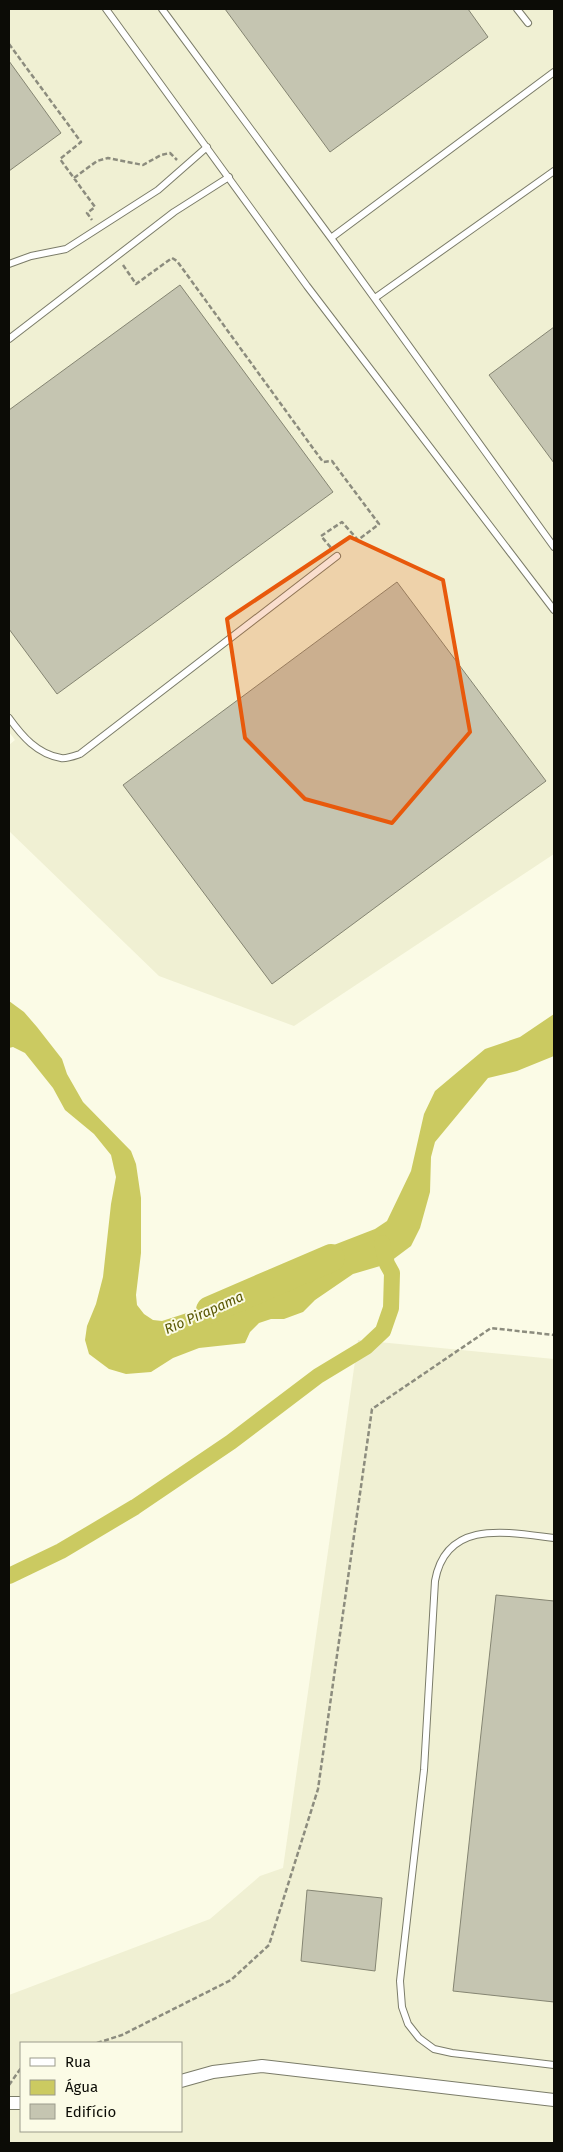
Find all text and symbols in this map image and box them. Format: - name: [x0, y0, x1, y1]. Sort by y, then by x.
- water label: Rio Pirapama: [162, 1288, 246, 1338]
- legend: [20, 2042, 182, 2132]
- text: Rua: [65, 2053, 91, 2071]
- text: Água: [65, 2078, 98, 2096]
- text: Edifício: [65, 2103, 116, 2121]

